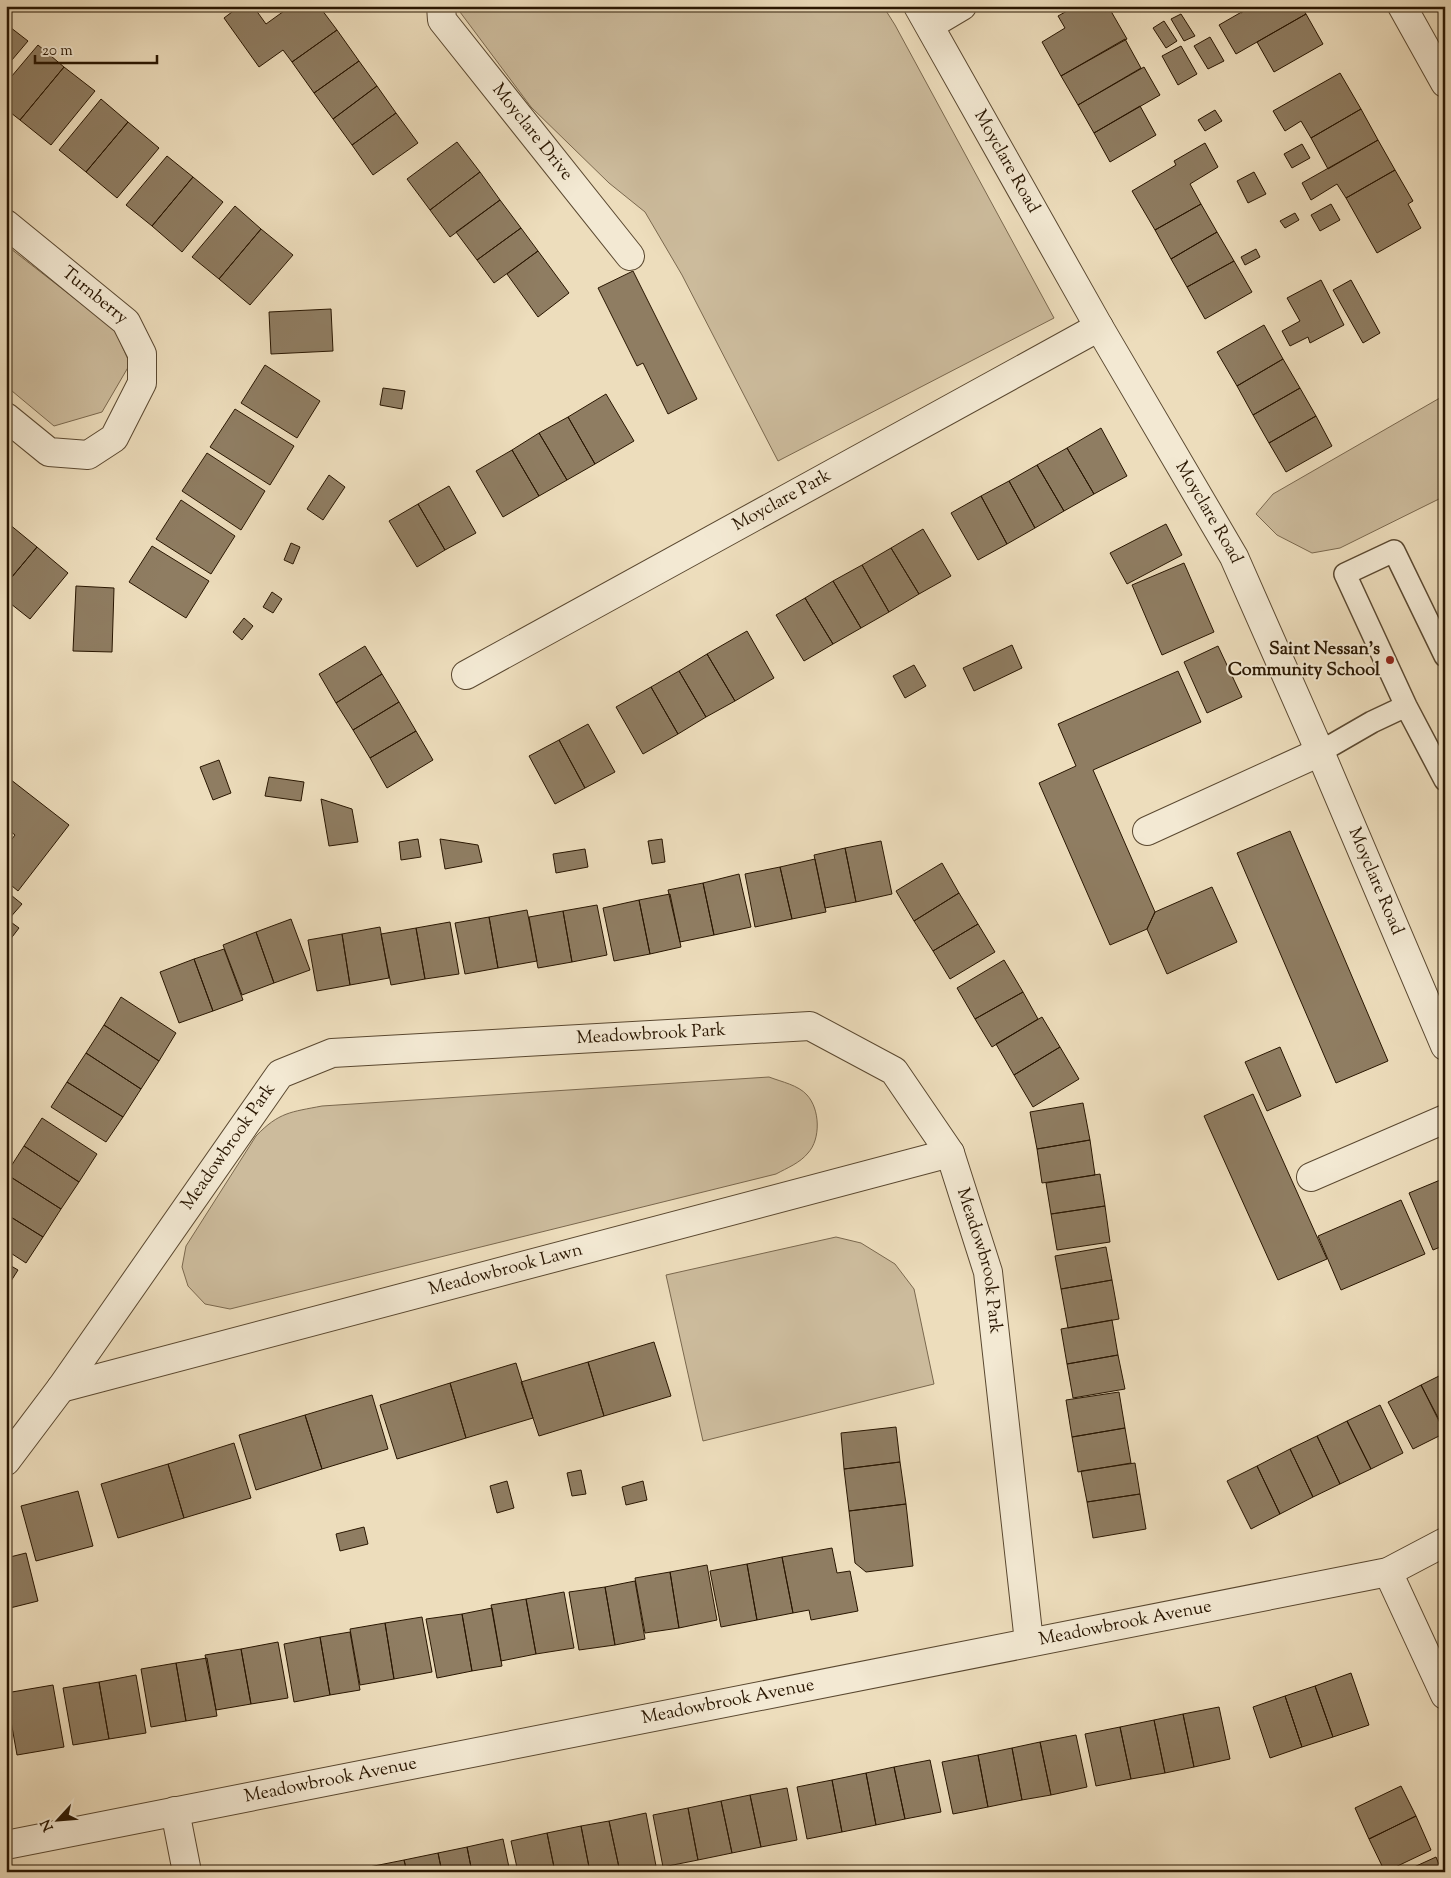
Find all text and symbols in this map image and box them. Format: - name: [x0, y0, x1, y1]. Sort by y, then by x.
- scale bar: [35, 32, 158, 64]
- text: 20 m: [42, 41, 73, 62]
- street label: Moyclare Drive: [485, 78, 579, 187]
- street label: Moyclare Road: [966, 106, 1045, 218]
- street label: Turnberry: [55, 261, 133, 331]
- street label: Moyclare Road: [1168, 457, 1248, 568]
- street label: Moyclare Park: [728, 463, 836, 539]
- place label: Saint Nessan's Community School: [1228, 637, 1381, 684]
- marker: Saint Nessan's Community School: [1384, 654, 1396, 666]
- street label: Moyclare Road: [1341, 824, 1409, 939]
- street label: Meadowbrook Park: [576, 1018, 727, 1052]
- street label: Meadowbrook Park: [175, 1078, 283, 1216]
- street label: Meadowbrook Park: [949, 1185, 1008, 1335]
- street label: Meadowbrook Lawn: [426, 1238, 586, 1303]
- street label: Meadowbrook Avenue: [1037, 1594, 1214, 1654]
- street label: Meadowbrook Avenue: [639, 1673, 817, 1732]
- street label: Meadowbrook Avenue: [242, 1751, 419, 1811]
- north arrow: [32, 1796, 82, 1846]
- text: N: [37, 1815, 60, 1834]

